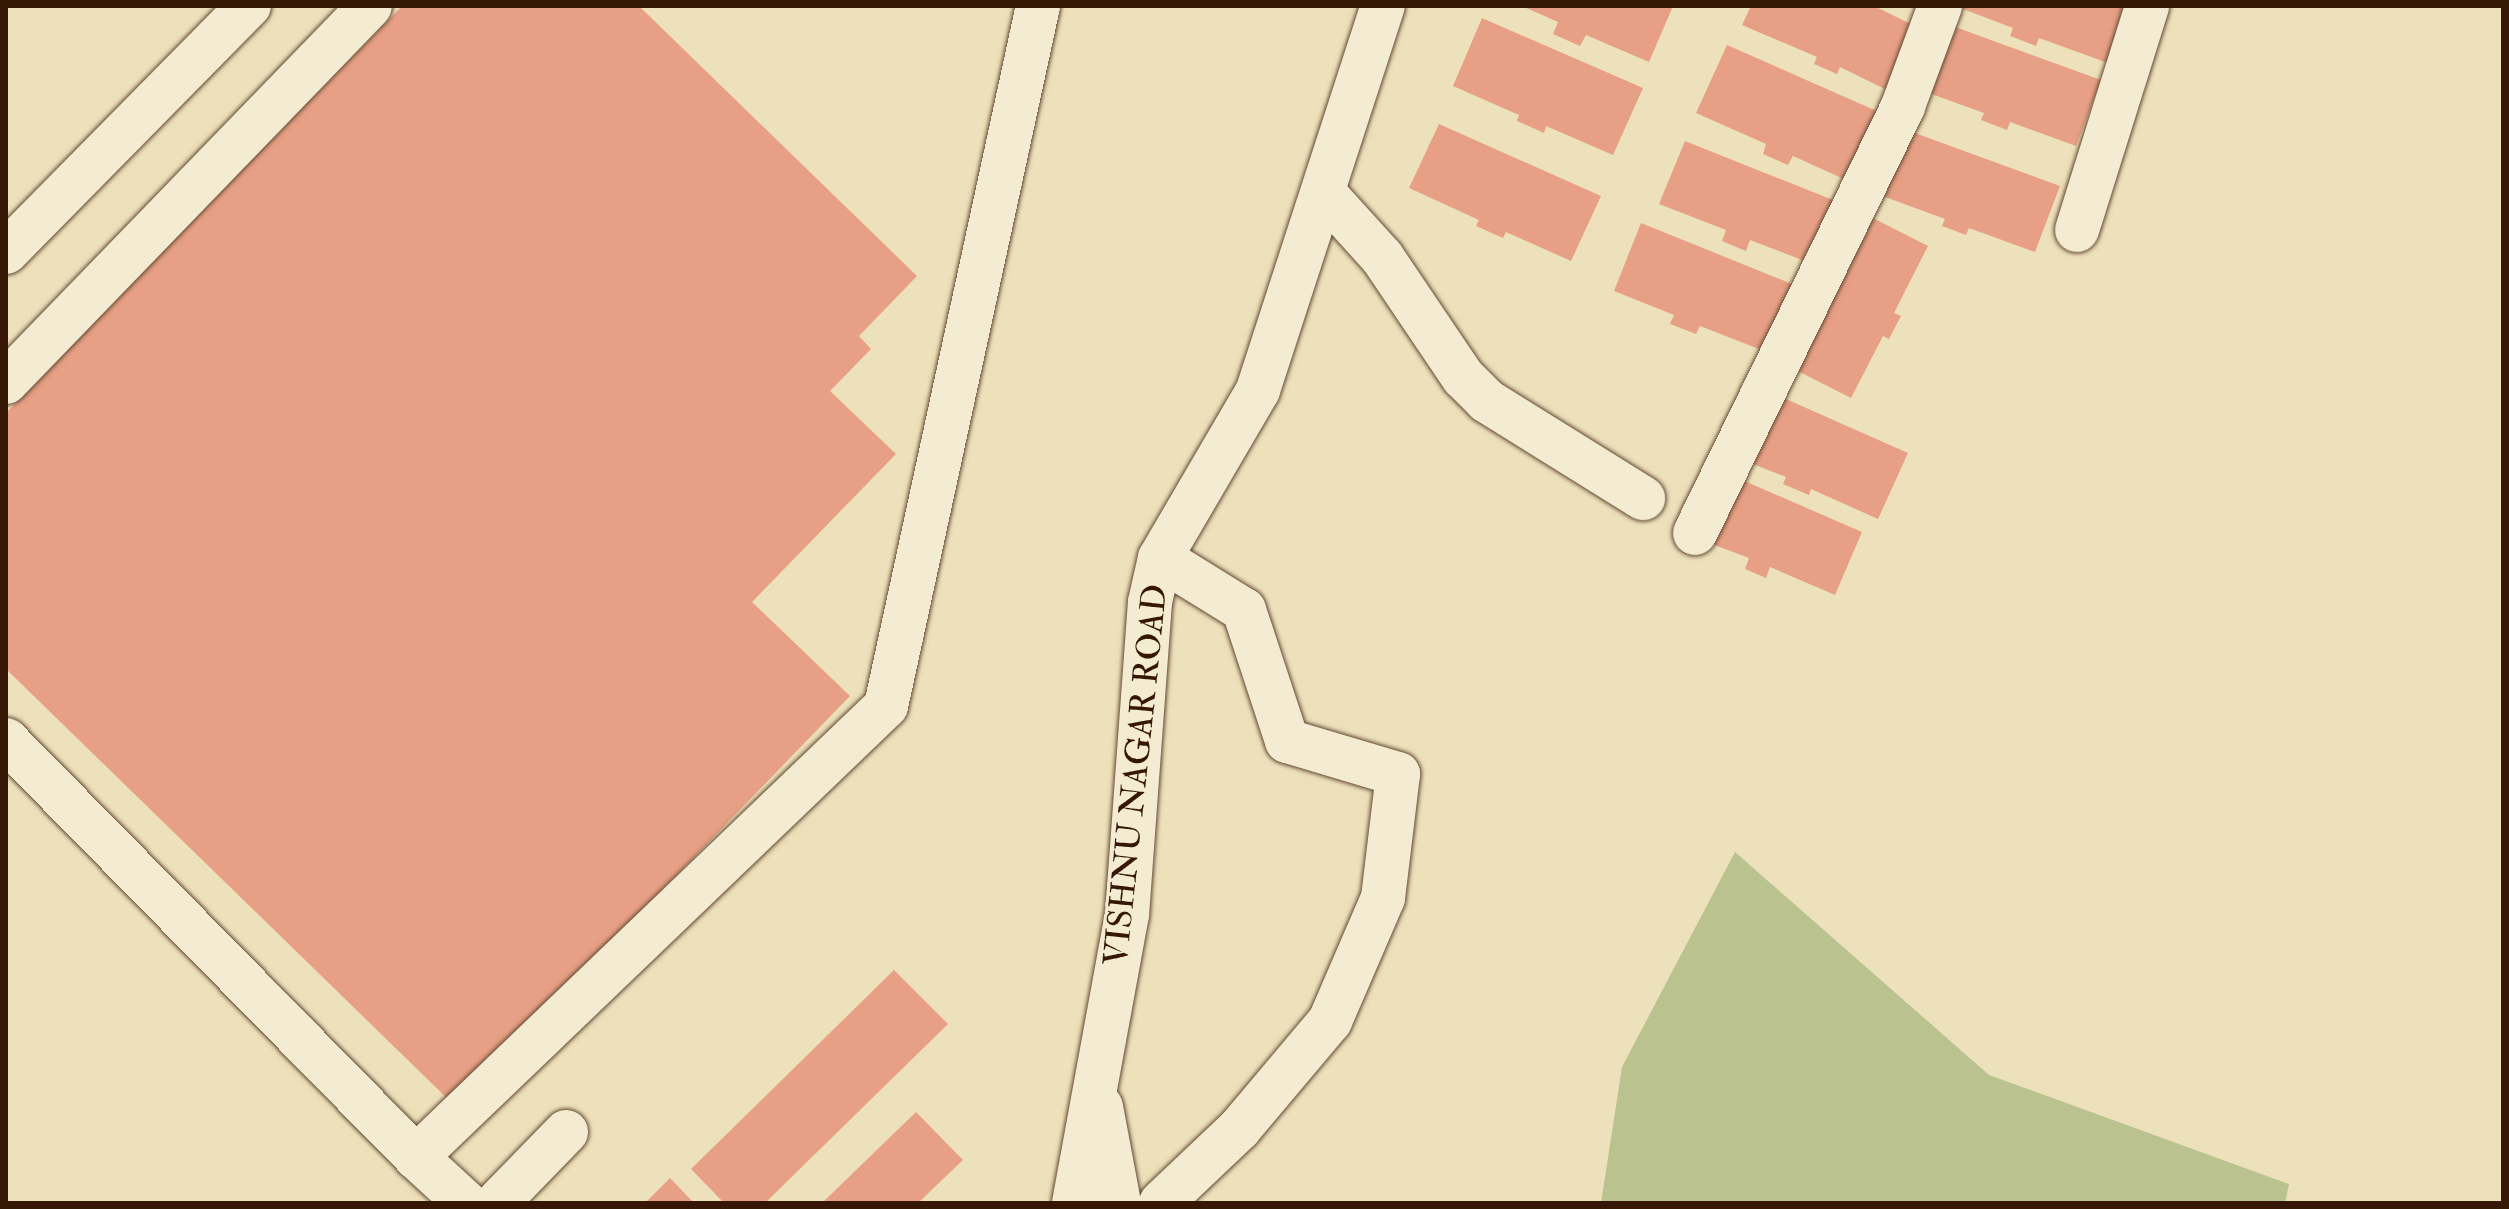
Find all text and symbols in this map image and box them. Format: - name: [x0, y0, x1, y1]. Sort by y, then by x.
- street label: VISHNU NAGAR ROAD: [1096, 582, 1176, 968]

